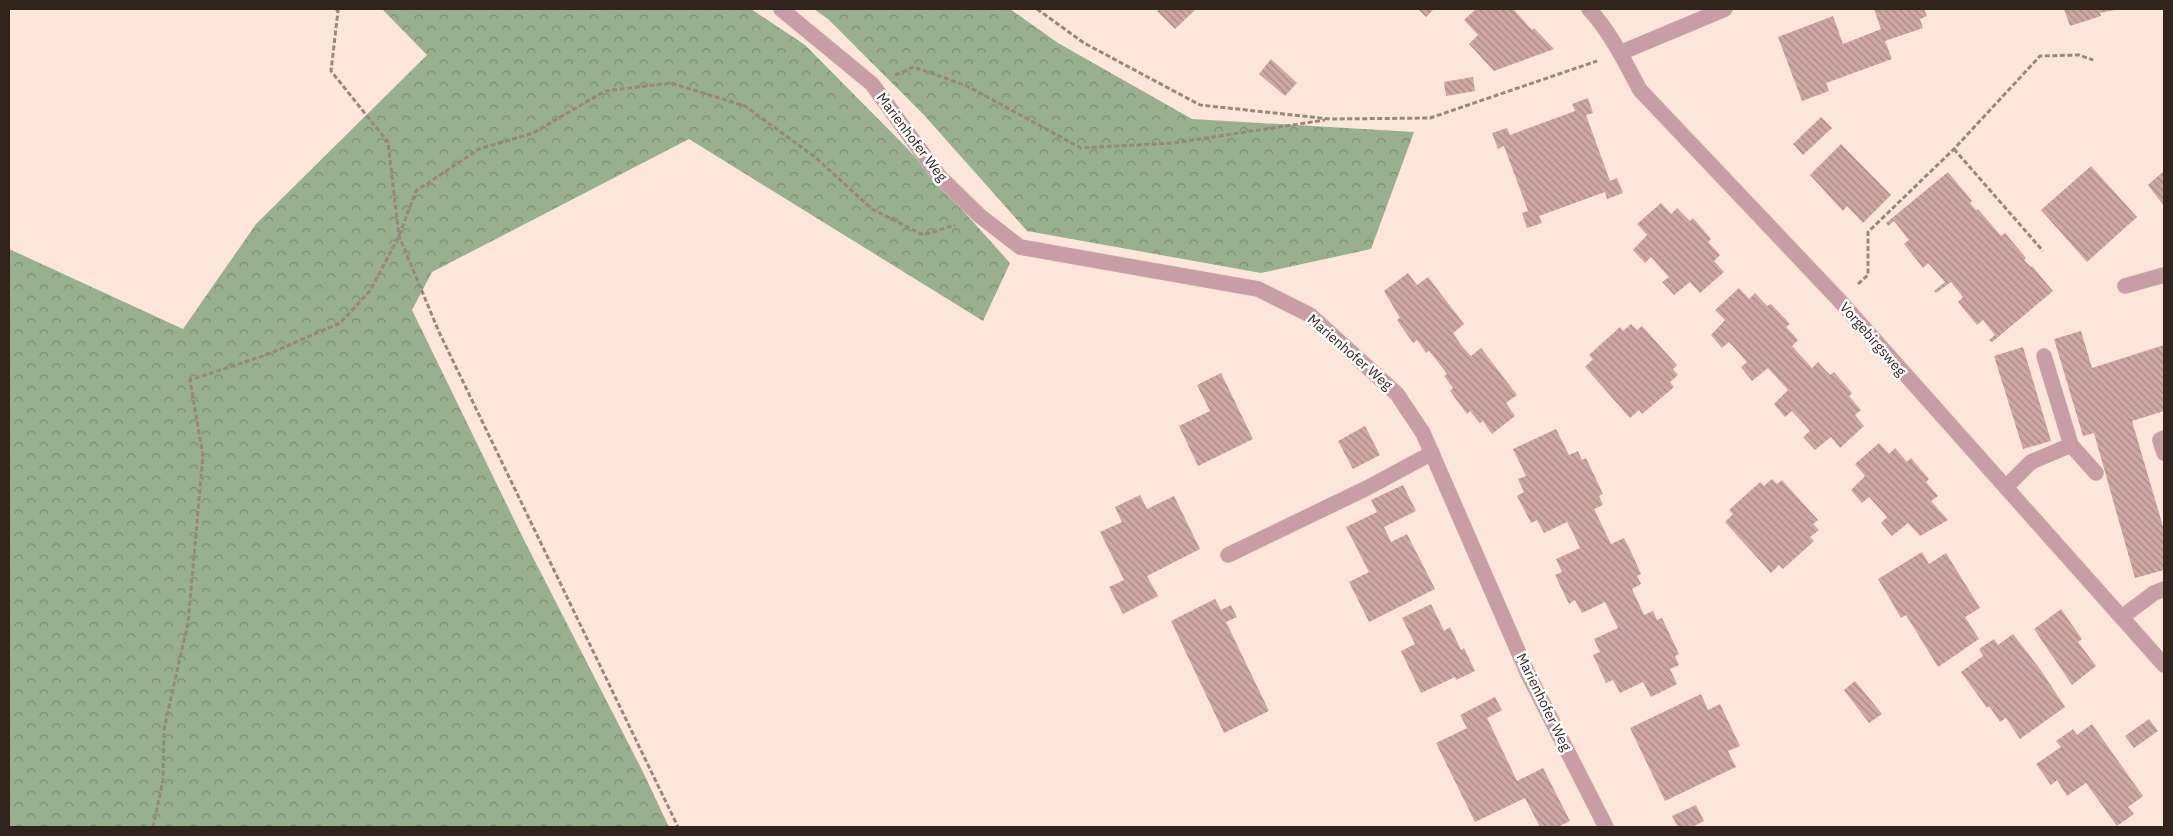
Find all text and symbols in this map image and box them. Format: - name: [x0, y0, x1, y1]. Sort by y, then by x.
- street label: Marienhofer Weg: [873, 89, 952, 186]
- street label: Vorgebirgsweg: [1836, 298, 1910, 380]
- street label: Marienhofer Weg: [1304, 310, 1397, 394]
- street label: Marienhofer Weg: [1513, 650, 1576, 754]

